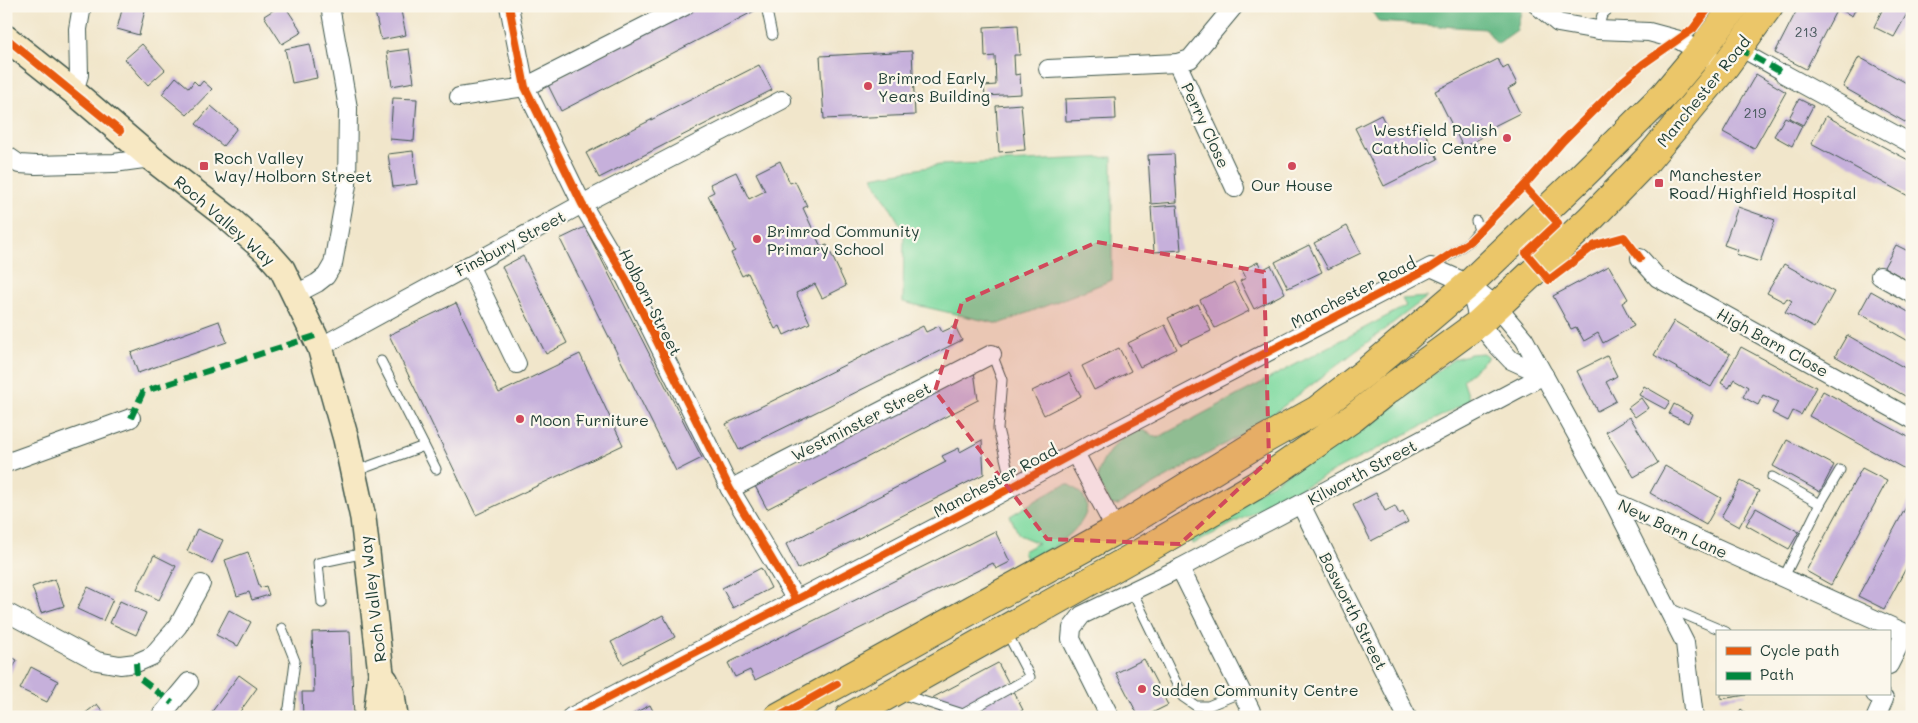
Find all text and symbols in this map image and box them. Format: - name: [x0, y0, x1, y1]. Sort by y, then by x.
- house number: 213: [1795, 22, 1817, 41]
- street label: Manchester Road: [1652, 31, 1754, 151]
- place label: Brimrod Early Years Building: [878, 67, 990, 106]
- street label: Perry Close: [1177, 79, 1235, 171]
- marker: Brimrod Early Years Building: [862, 80, 874, 92]
- house number: 219: [1744, 103, 1766, 122]
- place label: Westfield Polish Catholic Centre: [1371, 119, 1497, 158]
- marker: Westfield Polish Catholic Centre: [1501, 132, 1513, 144]
- place label: Roch Valley Way/Holborn Street: [214, 147, 372, 186]
- marker: Roch Valley Way/Holborn Street: [198, 160, 210, 172]
- marker: Our House: [1286, 160, 1298, 172]
- place label: Manchester Road/Highfield Hospital: [1669, 164, 1857, 203]
- street label: Roch Valley Way: [170, 170, 280, 270]
- place label: Our House: [1251, 174, 1333, 195]
- marker: Manchester Road/Highfield Hospital: [1653, 177, 1665, 189]
- street label: Finsbury Street: [451, 205, 569, 281]
- place label: Brimrod Community Primary School: [767, 220, 920, 259]
- marker: Brimrod Community Primary School: [751, 233, 763, 245]
- street label: Holborn Street: [615, 245, 687, 359]
- street label: Manchester Road: [1287, 251, 1419, 333]
- street label: High Barn Close: [1714, 303, 1832, 381]
- street label: Westminster Street: [788, 377, 934, 465]
- place label: Moon Furniture: [530, 409, 649, 430]
- marker: Moon Furniture: [514, 413, 526, 425]
- street label: Kilworth Street: [1304, 434, 1420, 510]
- street label: Manchester Road: [929, 438, 1061, 522]
- street label: New Barn Lane: [1615, 493, 1731, 563]
- street label: Roch Valley Way: [354, 535, 390, 663]
- street label: Bosworth Street: [1315, 549, 1393, 673]
- legend: [1716, 630, 1890, 696]
- text: Cycle path: [1760, 640, 1839, 660]
- text: Path: [1760, 664, 1794, 684]
- place label: Sudden Community Centre: [1152, 679, 1359, 700]
- marker: Sudden Community Centre: [1136, 683, 1148, 695]

